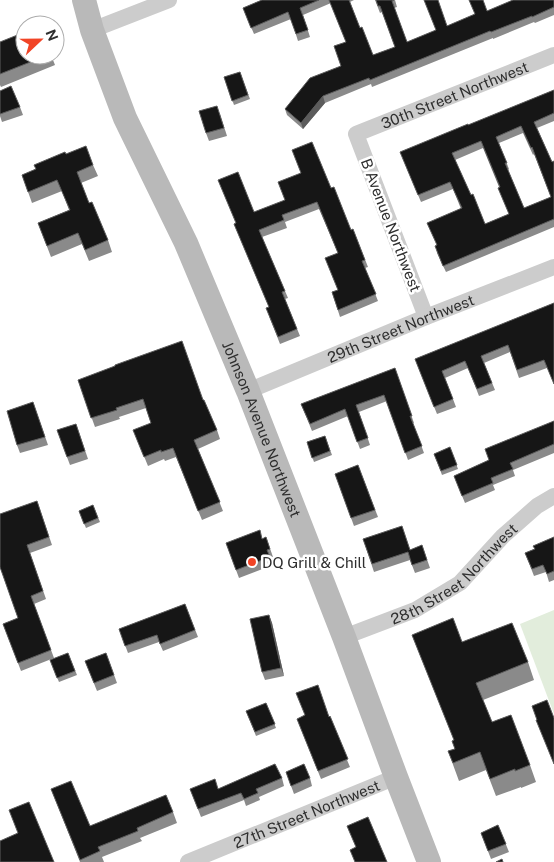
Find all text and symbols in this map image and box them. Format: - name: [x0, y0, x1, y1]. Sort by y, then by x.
- north arrow: [15, 15, 65, 65]
- text: N: [43, 27, 62, 43]
- street label: 30th Street Northwest: [378, 58, 531, 132]
- street label: B Avenue Northwest: [358, 156, 424, 294]
- street label: 29th Street Northwest: [325, 291, 476, 366]
- street label: Johnson Avenue Northwest: [219, 338, 305, 519]
- street label: 28th Street Northwest: [388, 519, 520, 627]
- place label: DQ Grill & Chill: [262, 554, 366, 571]
- marker: DQ Grill & Chill: [246, 556, 258, 568]
- street label: 27th Street Northwest: [231, 776, 382, 851]

